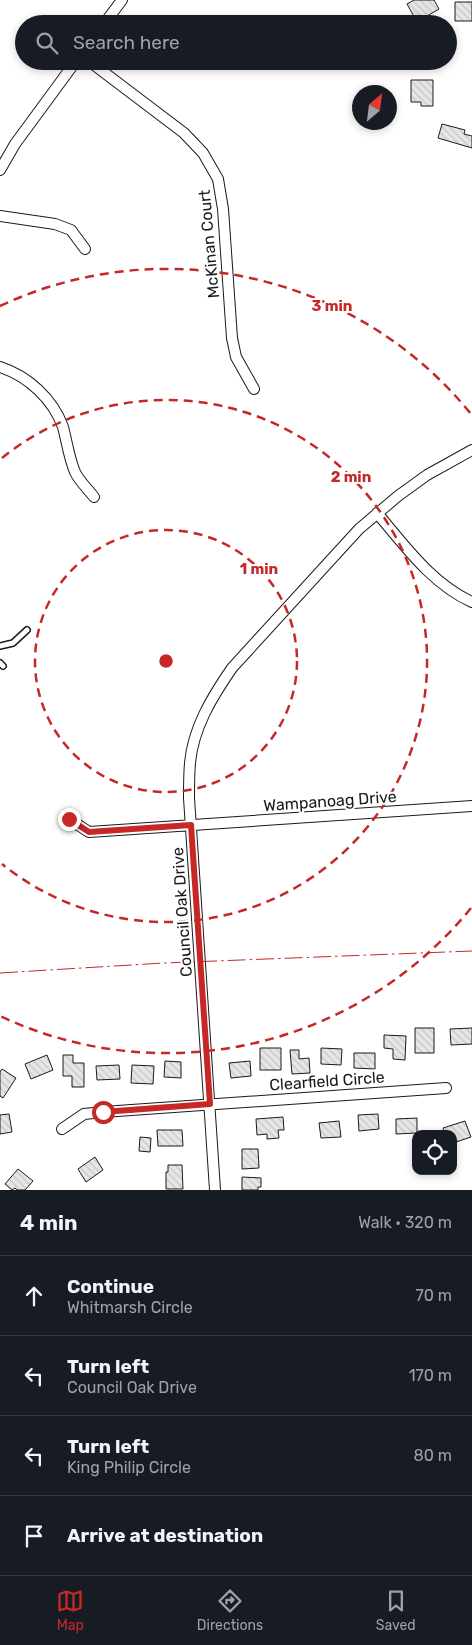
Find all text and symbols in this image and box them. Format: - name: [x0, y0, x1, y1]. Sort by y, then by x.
- search box: [15, 15, 457, 70]
- icon: search: [33, 29, 61, 57]
- text: Search here: [73, 31, 180, 54]
- north arrow: [352, 85, 397, 130]
- street label: McKinan Court: [195, 189, 223, 299]
- text: 3 min: [312, 297, 352, 315]
- text: 2 min: [331, 468, 371, 486]
- text: 1 min: [240, 560, 278, 578]
- centre of rings: [157, 652, 175, 670]
- street label: Wampanoag Drive: [263, 787, 397, 815]
- route end: [58, 808, 81, 831]
- street label: Council Oak Drive: [168, 847, 196, 977]
- street label: Clearfield Circle: [269, 1067, 385, 1095]
- route start: [92, 1101, 115, 1124]
- map controls: [412, 1130, 457, 1175]
- button: locate: [412, 1130, 457, 1175]
- text: 4 min: [20, 1210, 78, 1235]
- text: Walk · 320 m: [358, 1213, 452, 1232]
- text: Continue: [67, 1275, 154, 1298]
- icon: ahead: [20, 1282, 48, 1310]
- text: 70 m: [415, 1286, 452, 1305]
- text: Whitmarsh Circle: [67, 1298, 193, 1317]
- text: Turn left: [67, 1355, 149, 1378]
- icon: left: [20, 1362, 48, 1390]
- text: 170 m: [409, 1366, 452, 1385]
- text: Council Oak Drive: [67, 1378, 197, 1397]
- text: Turn left: [67, 1435, 149, 1458]
- icon: left: [20, 1442, 48, 1470]
- text: 80 m: [414, 1446, 452, 1465]
- text: King Philip Circle: [67, 1458, 191, 1477]
- icon: arrive: [20, 1522, 48, 1550]
- text: Arrive at destination: [67, 1524, 263, 1547]
- tab: Map: [56, 1587, 84, 1634]
- tab: Directions: [197, 1587, 263, 1634]
- tab: Saved: [376, 1587, 416, 1634]

